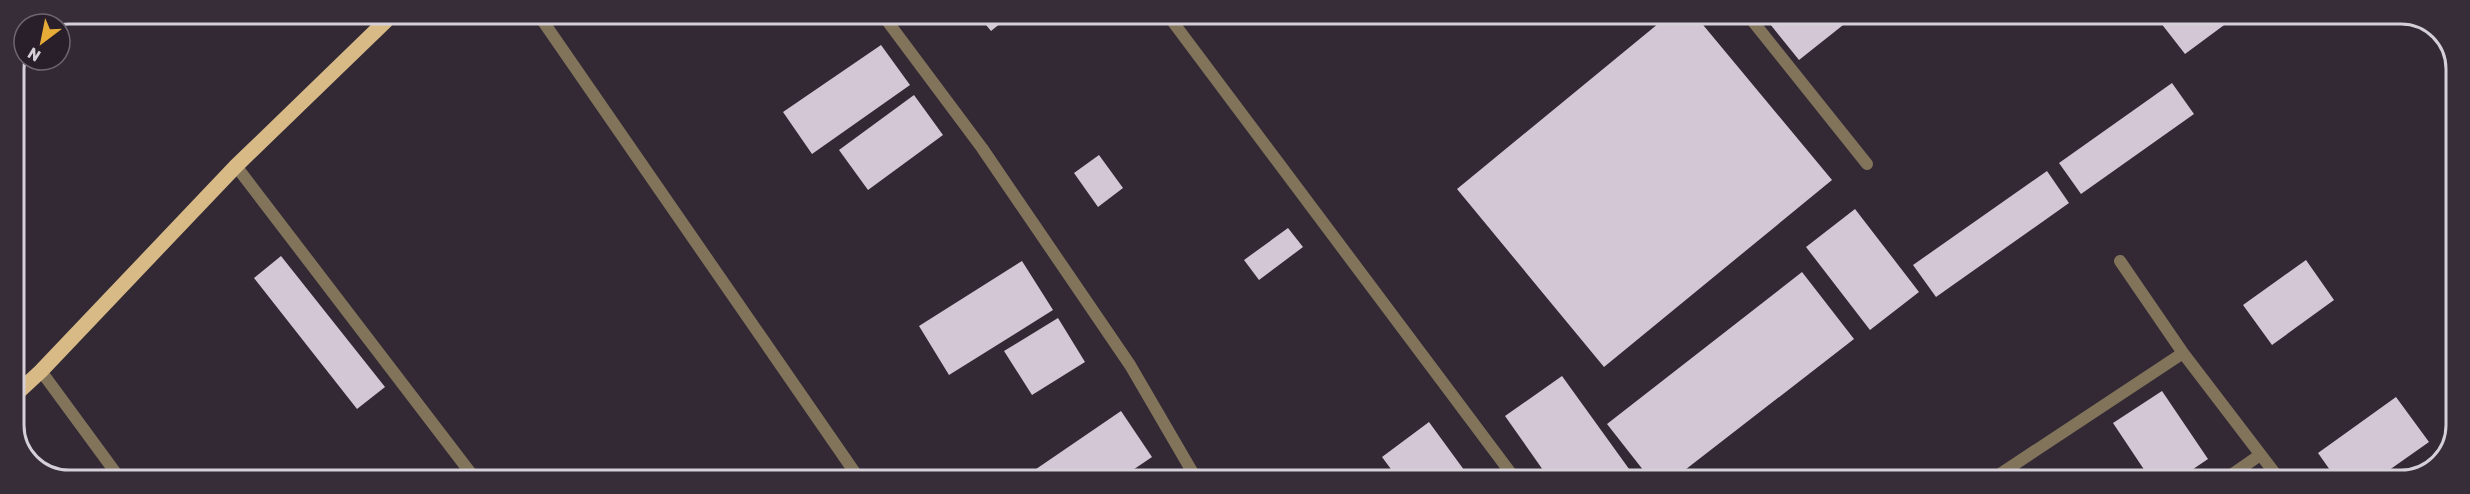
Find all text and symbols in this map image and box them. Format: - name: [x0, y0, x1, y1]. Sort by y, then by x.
- north arrow: [12, 12, 72, 72]
- text: N: [24, 43, 44, 65]

